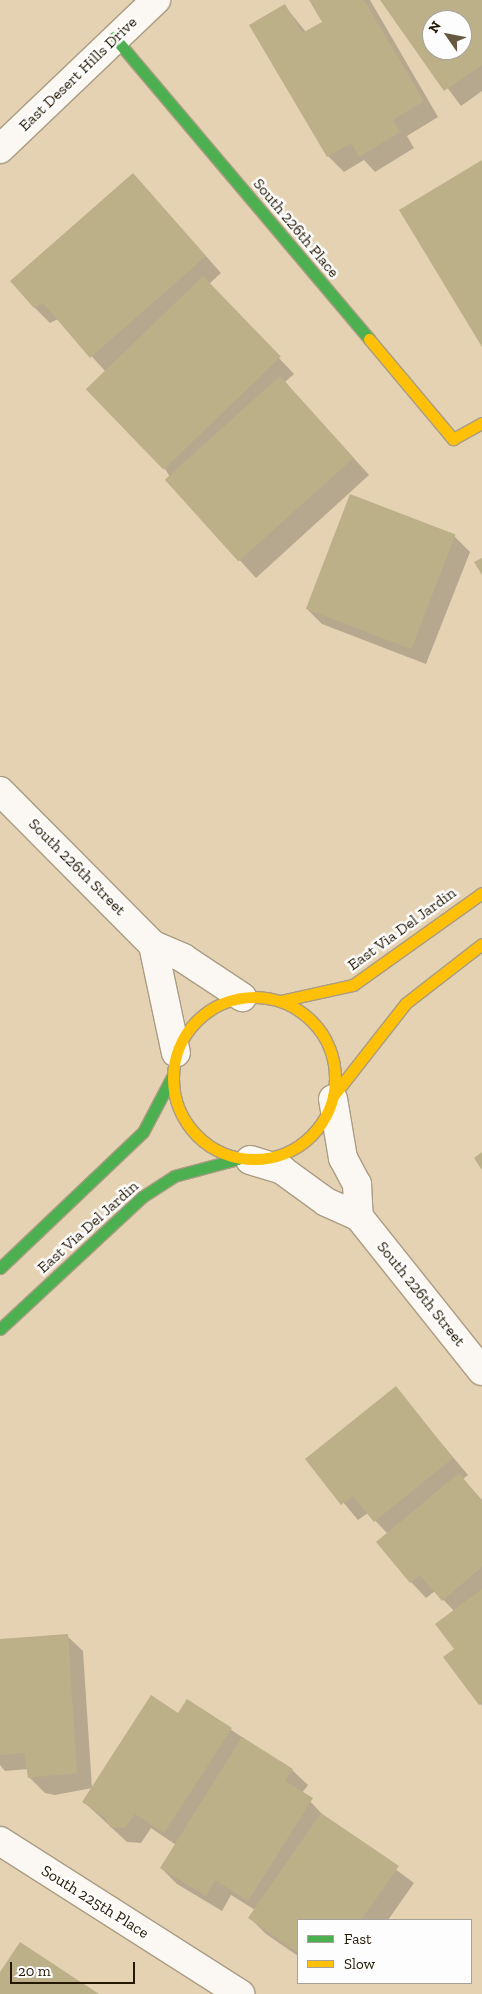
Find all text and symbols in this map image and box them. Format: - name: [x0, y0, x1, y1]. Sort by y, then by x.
- north arrow: [422, 10, 472, 60]
- street label: East Desert Hills Drive: [15, 13, 141, 135]
- text: N: [425, 18, 445, 36]
- street label: South 226th Place: [249, 174, 343, 282]
- street label: South 226th Street: [24, 814, 130, 920]
- street label: East Via Del Jardin: [344, 883, 460, 975]
- street label: East Via Del Jardin: [33, 1176, 143, 1278]
- street label: South 226th Street: [373, 1237, 469, 1351]
- street label: South 225th Place: [38, 1861, 152, 1943]
- legend: [297, 1919, 472, 1984]
- text: Fast: [344, 1930, 372, 1948]
- scale bar: [12, 1952, 138, 1984]
- text: Slow: [344, 1955, 375, 1973]
- text: 20 m: [18, 1962, 51, 1980]

